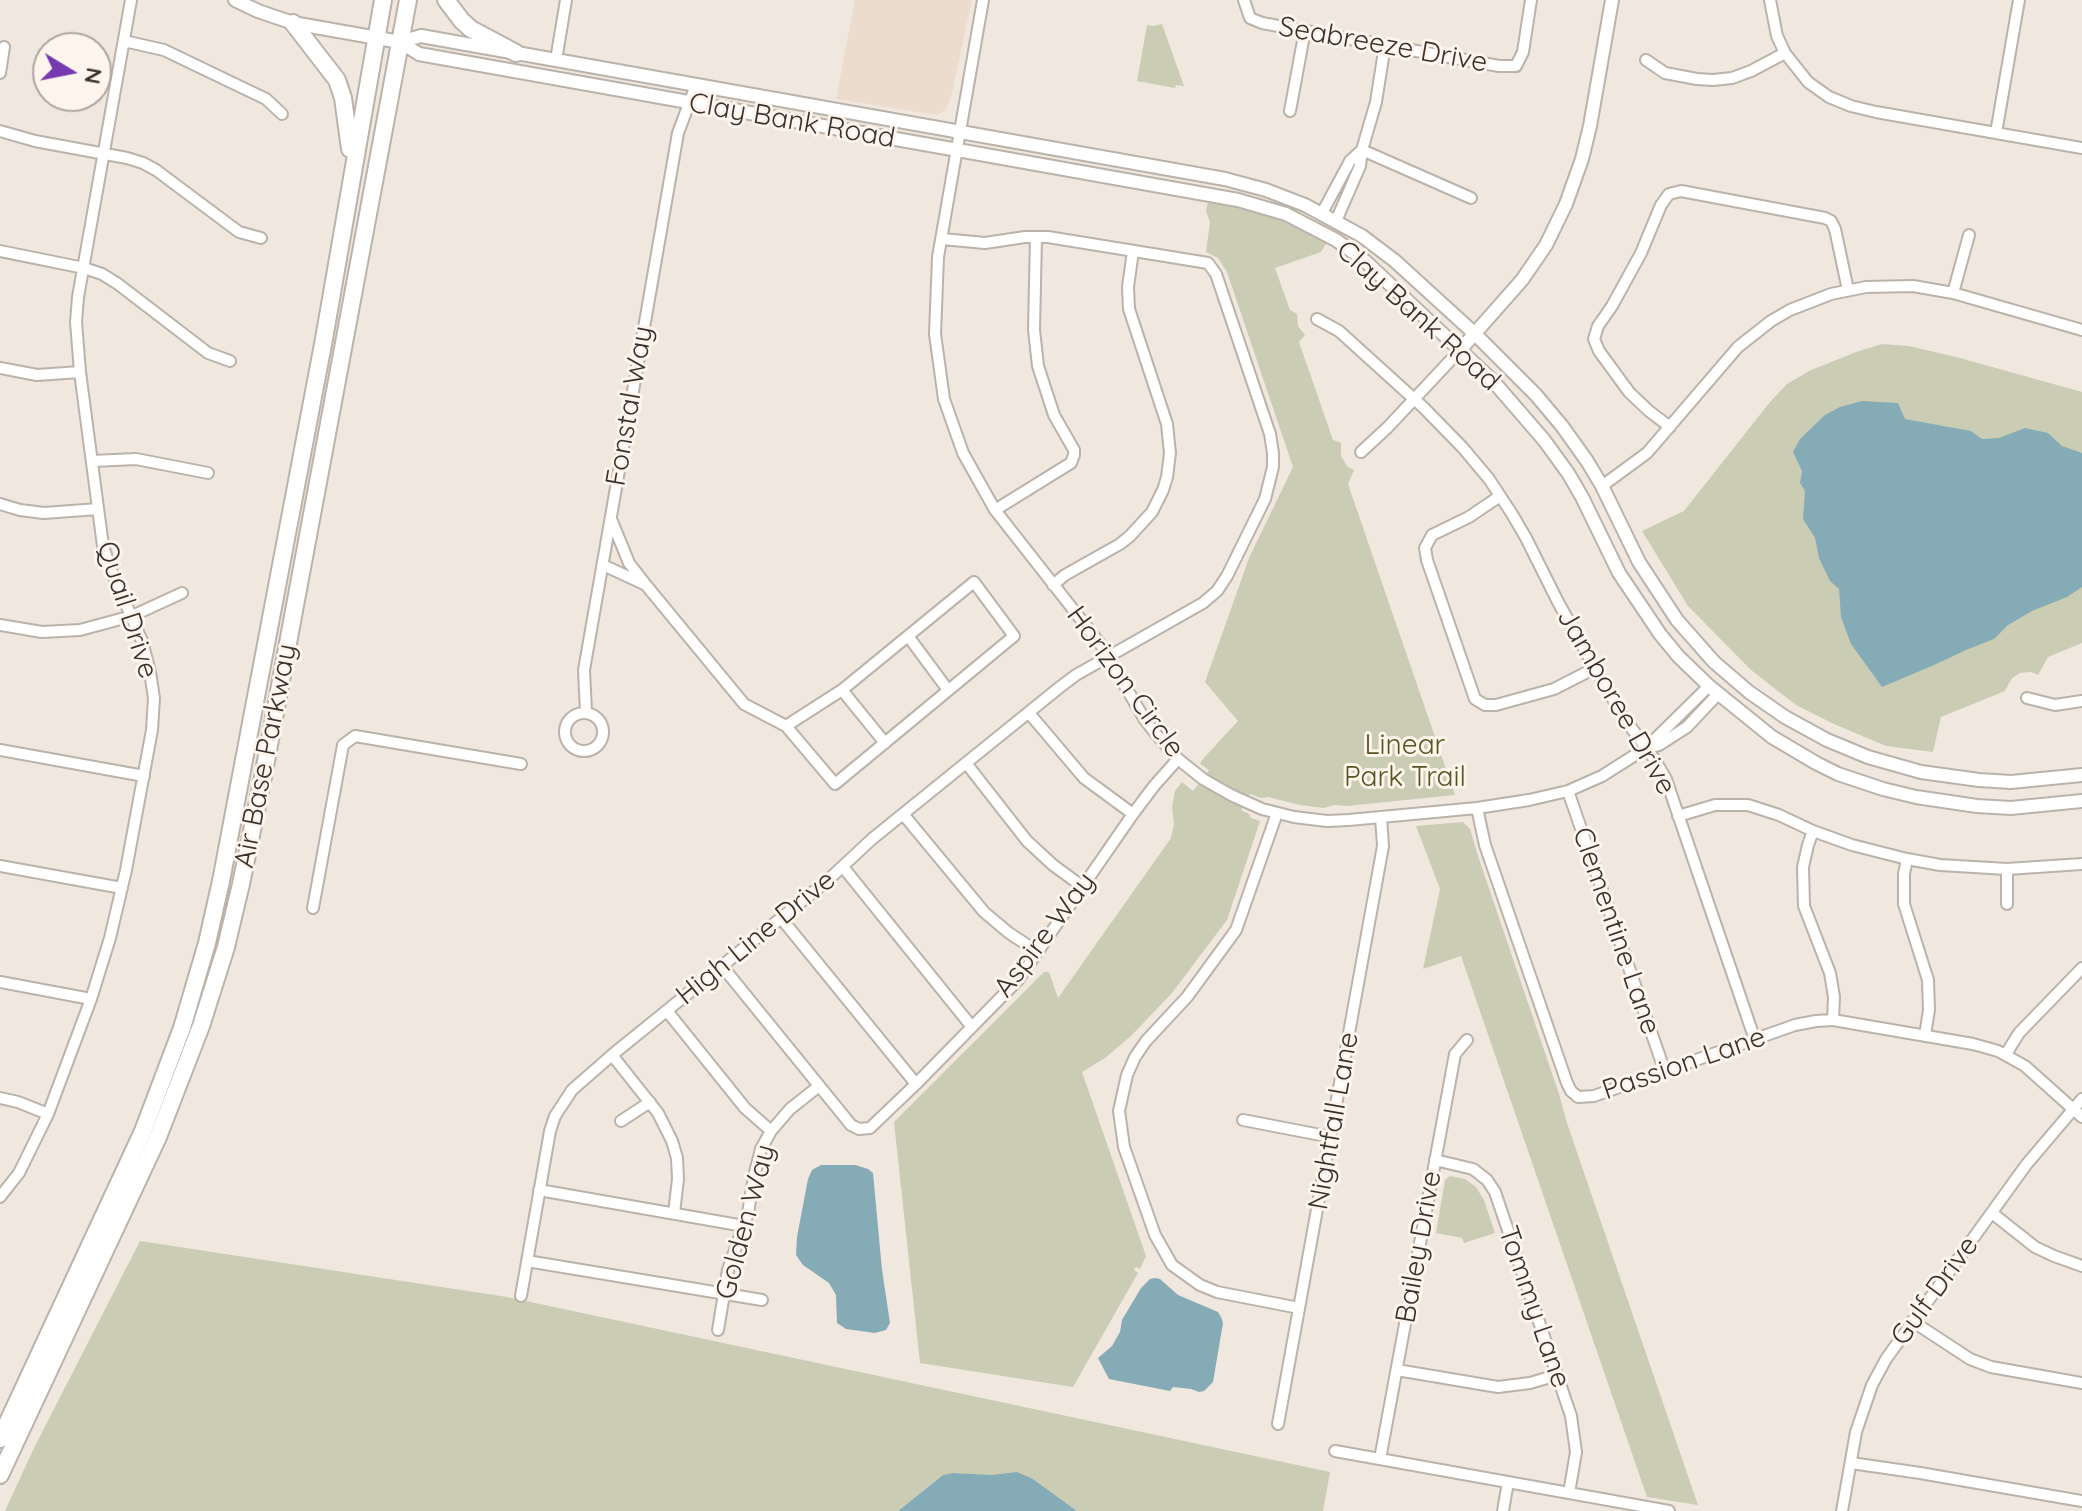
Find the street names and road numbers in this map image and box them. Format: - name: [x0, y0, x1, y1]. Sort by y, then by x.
- street label: Seabreeze Drive: [1276, 10, 1490, 80]
- street label: Clay Bank Road: [686, 86, 898, 156]
- street label: Clay Bank Road: [1329, 234, 1507, 398]
- street label: Fonstal Way: [599, 323, 661, 489]
- street label: Quail Drive: [89, 537, 165, 683]
- street label: Horizon Circle: [1059, 600, 1191, 764]
- street label: Jamboree Drive: [1549, 603, 1683, 801]
- street label: Air Base Parkway: [228, 641, 304, 871]
- street label: Clementine Lane: [1565, 823, 1667, 1039]
- street label: High Line Drive: [670, 864, 842, 1012]
- street label: Aspire Way: [987, 866, 1103, 1004]
- street label: Passion Lane: [1598, 1020, 1770, 1108]
- street label: Nightfall Lane: [1302, 1029, 1366, 1213]
- street label: Golden Way: [709, 1141, 783, 1303]
- street label: Bailey Drive: [1389, 1168, 1449, 1326]
- street label: Tommy Lane: [1491, 1222, 1577, 1392]
- street label: Gulf Drive: [1884, 1230, 1986, 1352]

